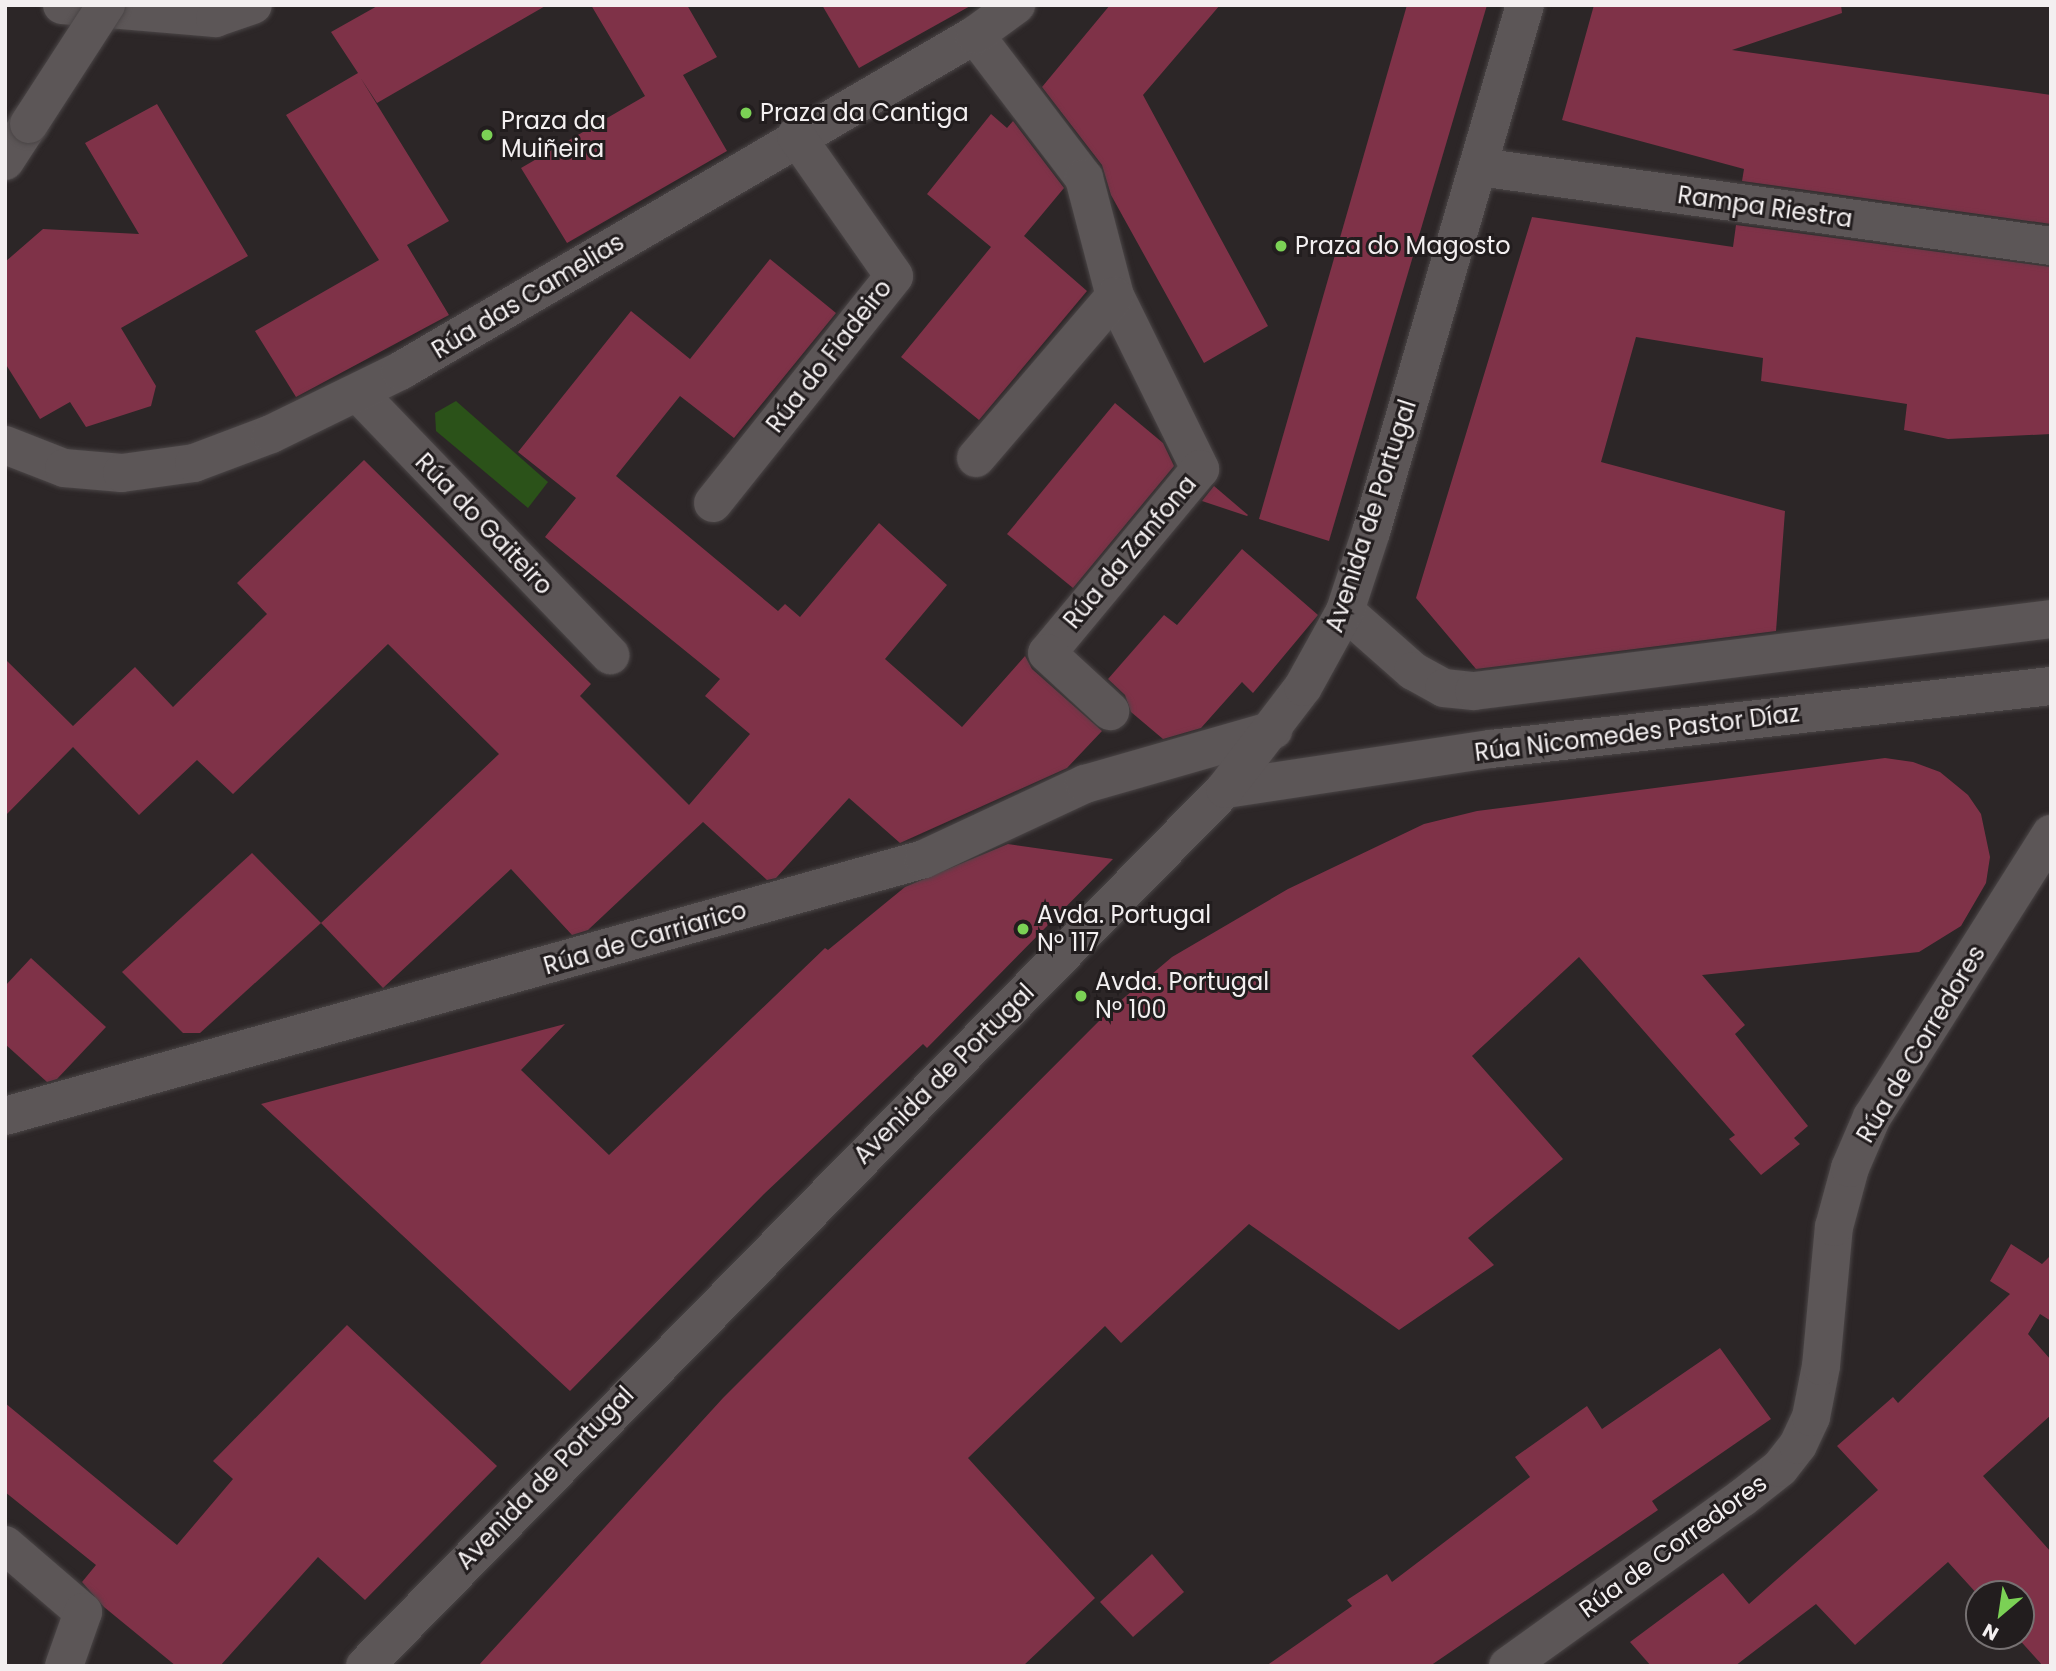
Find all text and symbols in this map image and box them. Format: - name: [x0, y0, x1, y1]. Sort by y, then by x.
- place label: Praza da Cantiga: [760, 99, 969, 127]
- marker: Praza da Cantiga: [738, 105, 754, 121]
- place label: Praza da Muiñeira: [501, 107, 606, 163]
- marker: Praza da Muiñeira: [479, 127, 495, 143]
- street label: Rampa Riestra: [1676, 180, 1854, 234]
- street label: Rúa das Camelias: [427, 227, 629, 365]
- place label: Praza do Magosto: [1295, 232, 1511, 260]
- marker: Praza do Magosto: [1273, 238, 1289, 254]
- street label: Rúa do Fiadeiro: [760, 274, 898, 438]
- street label: Avenida de Portugal: [1320, 396, 1422, 636]
- street label: Rúa do Gaiteiro: [409, 447, 559, 601]
- street label: Rúa da Zanfona: [1058, 470, 1202, 634]
- street label: Rúa Nicomedes Pastor Díaz: [1473, 699, 1801, 767]
- street label: Rúa de Carriarico: [540, 895, 750, 981]
- place label: Avda. Portugal Nº 117: [1037, 901, 1211, 957]
- marker: Avda. Portugal Nº 117: [1015, 921, 1031, 937]
- street label: Rúa de Corredores: [1851, 940, 1991, 1148]
- place label: Avda. Portugal Nº 100: [1095, 968, 1269, 1024]
- street label: Avenida de Portugal: [848, 978, 1040, 1170]
- marker: Avda. Portugal Nº 100: [1073, 988, 1089, 1004]
- street label: Avenida de Portugal: [450, 1381, 640, 1575]
- street label: Rúa de Corredores: [1574, 1468, 1772, 1624]
- north arrow: [1965, 1580, 2035, 1650]
- text: N: [1978, 1617, 2003, 1647]

